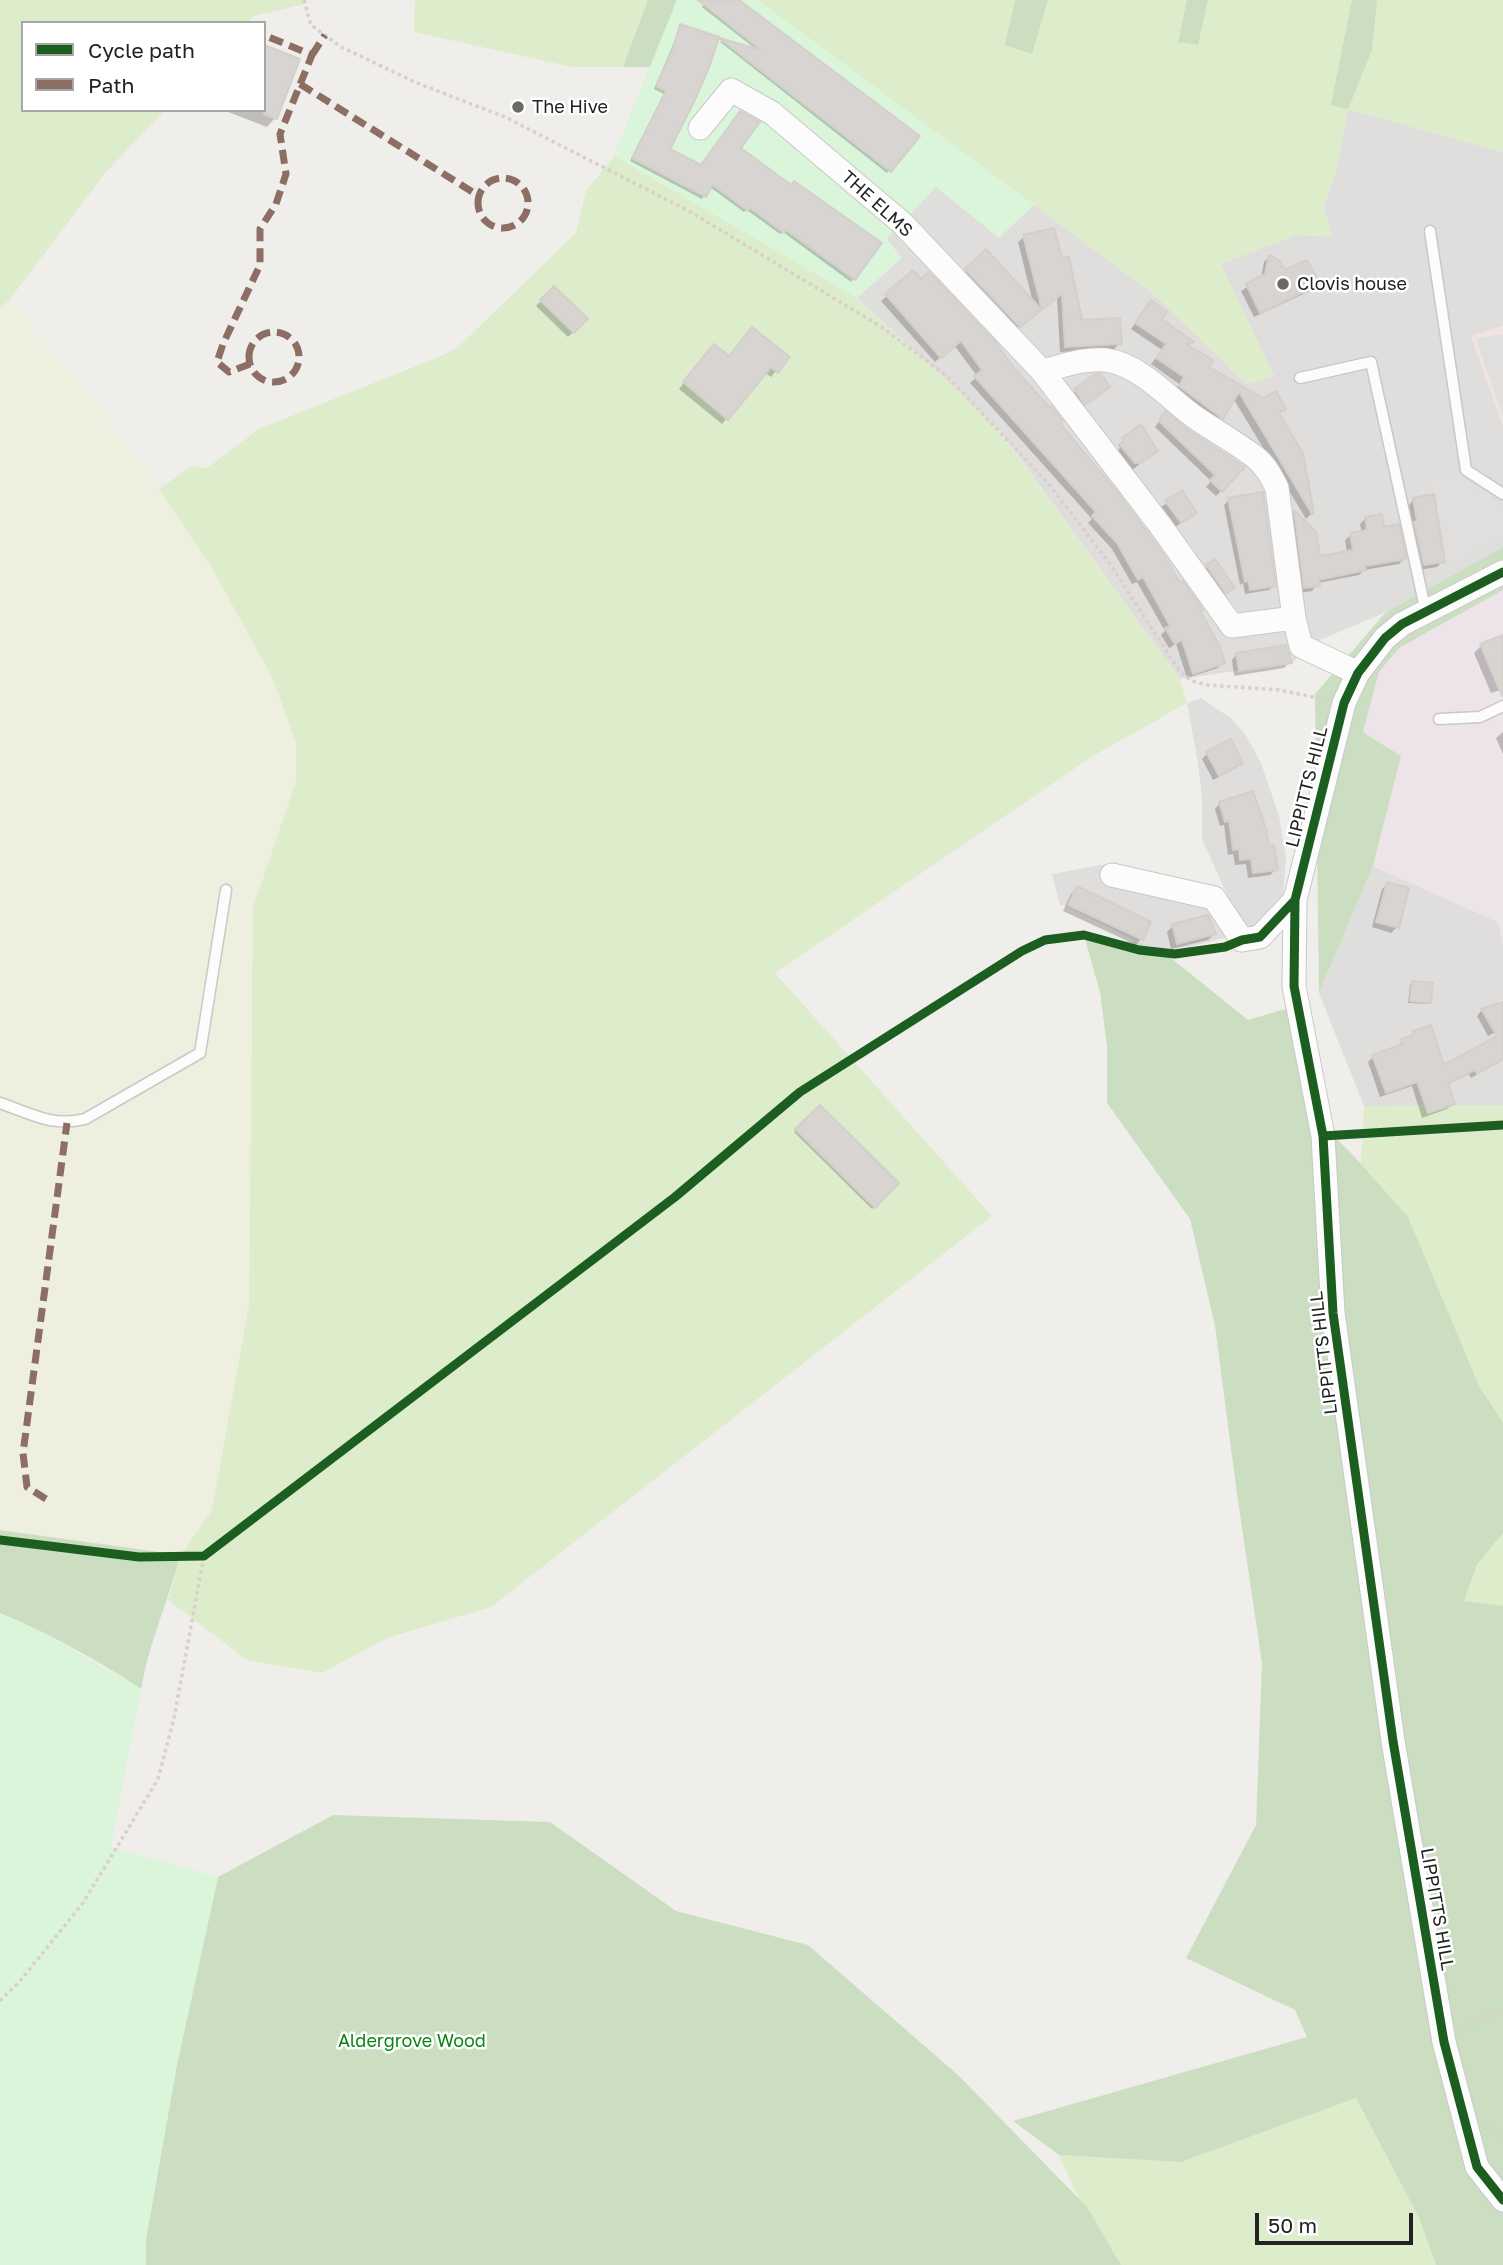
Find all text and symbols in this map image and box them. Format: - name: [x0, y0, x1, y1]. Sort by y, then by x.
- legend: [21, 21, 266, 112]
- text: Cycle path: [88, 37, 195, 63]
- text: Path: [88, 72, 135, 98]
- place label: The Hive: [532, 96, 608, 118]
- marker: The Hive: [510, 99, 526, 115]
- street label: THE ELMS: [837, 166, 917, 242]
- place label: Clovis house: [1297, 273, 1407, 295]
- marker: Clovis house: [1275, 276, 1291, 292]
- street label: LIPPITTS HILL: [1282, 724, 1332, 850]
- street label: LIPPITTS HILL: [1306, 1290, 1342, 1416]
- street label: LIPPITTS HILL: [1416, 1846, 1458, 1972]
- park label: Aldergrove Wood: [338, 2030, 486, 2052]
- scale bar: [1258, 2198, 1416, 2242]
- text: 50 m: [1268, 2212, 1317, 2238]

